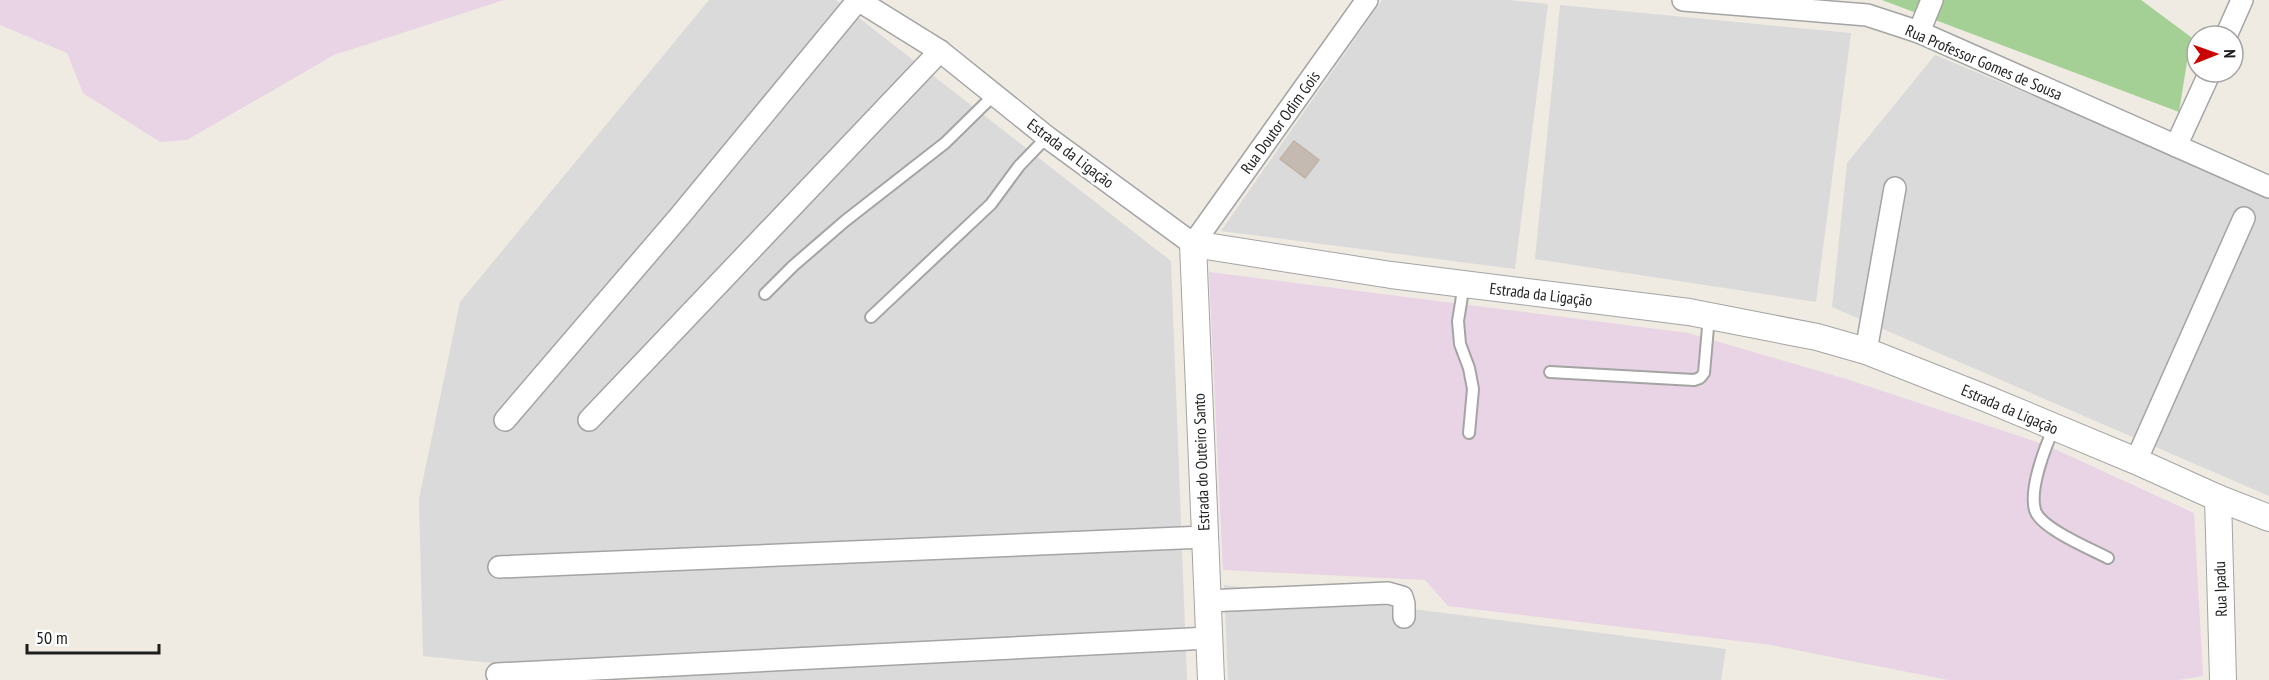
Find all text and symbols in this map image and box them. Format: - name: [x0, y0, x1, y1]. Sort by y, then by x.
- street label: Rua Professor Gomes de Sousa: [1903, 20, 2065, 104]
- north arrow: [2185, 24, 2245, 84]
- text: N: [2220, 49, 2240, 58]
- street label: Rua Doutor Odim Gois: [1236, 67, 1324, 177]
- street label: Estrada da Ligação: [1024, 114, 1118, 192]
- street label: Estrada da Ligação: [1488, 278, 1594, 310]
- street label: Estrada da Ligação: [1959, 380, 2062, 438]
- street label: Estrada do Outeiro Santo: [1189, 393, 1213, 531]
- street label: Rua Ipadu: [2209, 561, 2231, 617]
- scale bar: [27, 617, 159, 655]
- text: 50 m: [36, 626, 68, 649]

